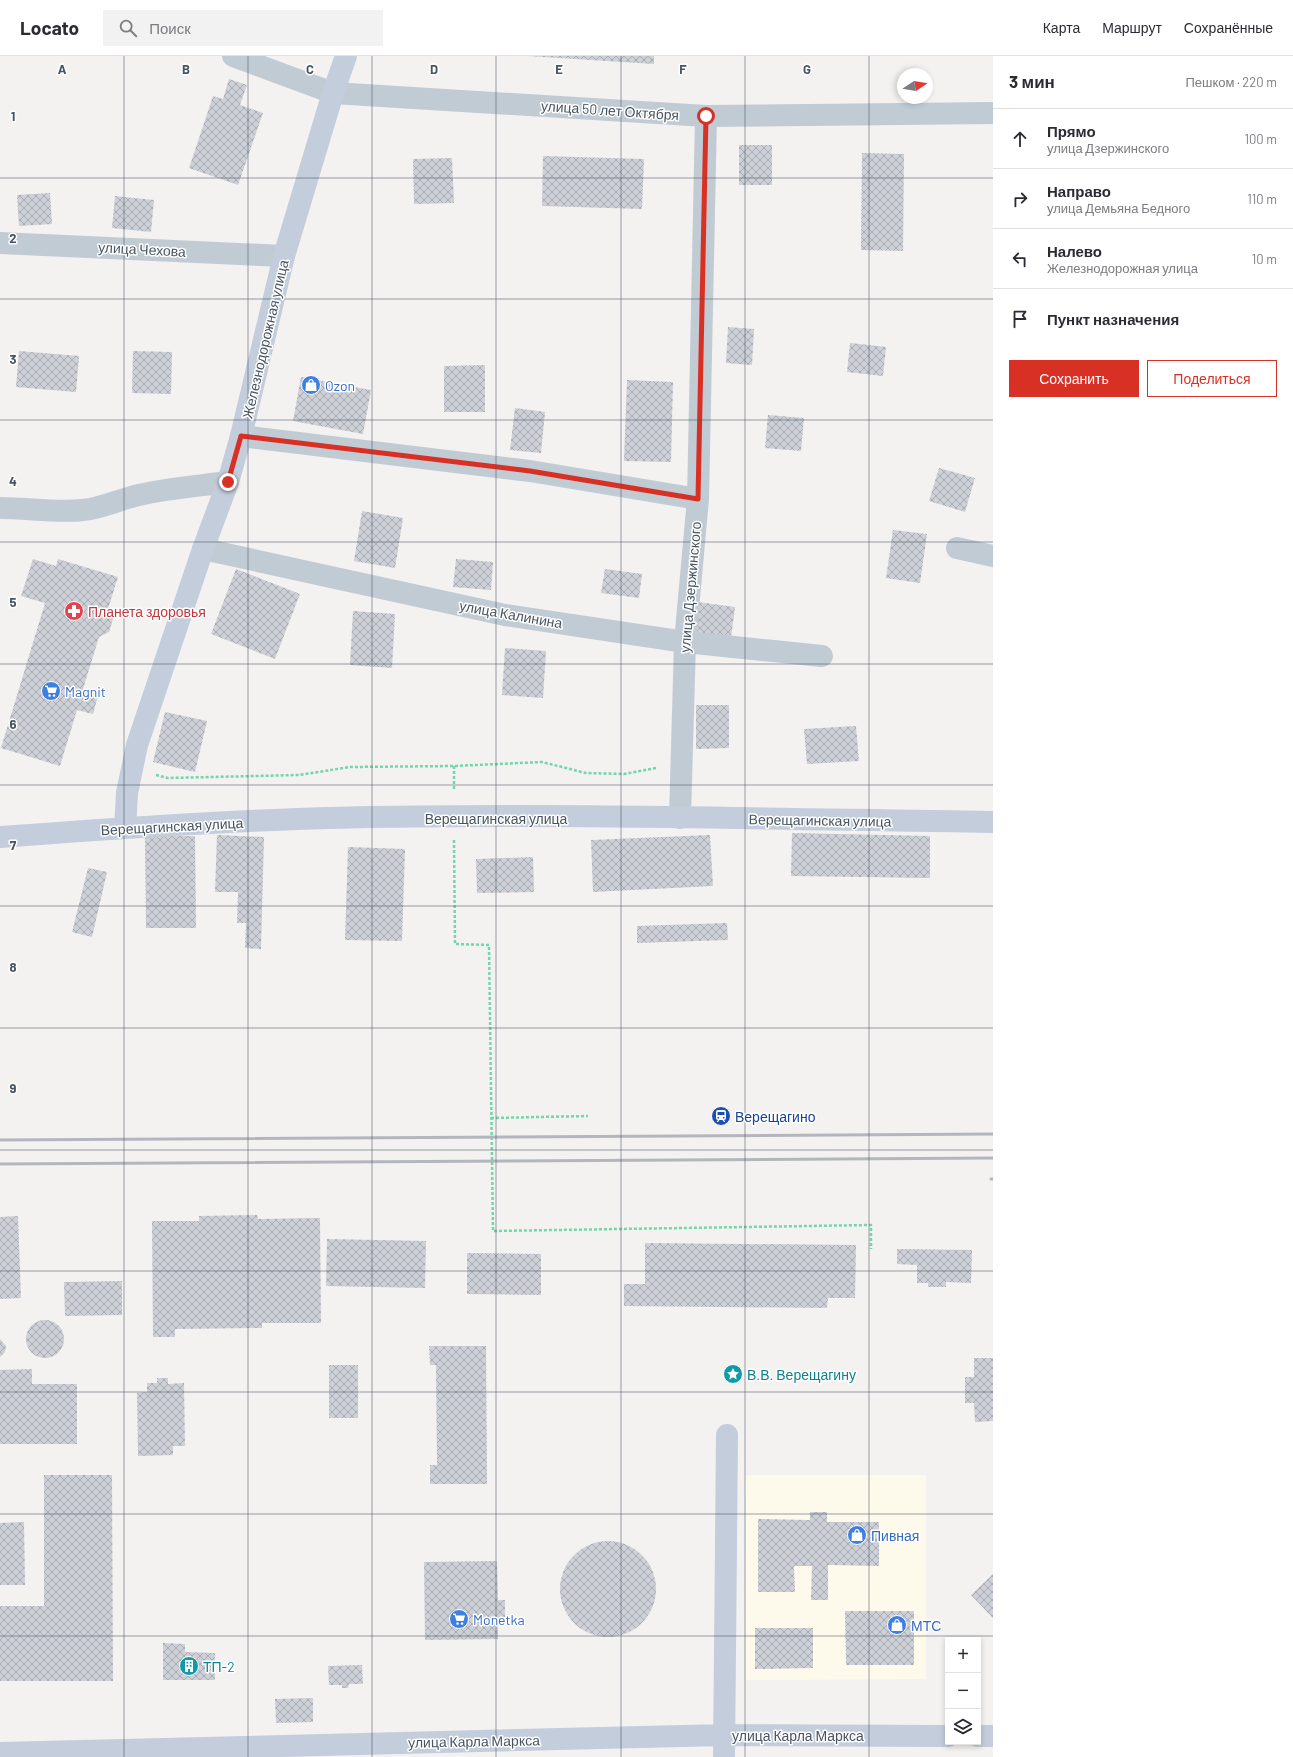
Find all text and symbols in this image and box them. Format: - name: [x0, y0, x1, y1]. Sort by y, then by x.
- search box: [103, 10, 383, 46]
- text: Locato: [20, 16, 79, 39]
- icon: search: [117, 17, 139, 39]
- text: Поиск: [149, 19, 191, 37]
- text: Карта: [1043, 19, 1080, 36]
- text: Маршрут: [1102, 19, 1162, 36]
- text: Сохранённые: [1184, 19, 1273, 36]
- text: A: [58, 61, 67, 77]
- text: B: [182, 61, 190, 77]
- text: C: [306, 61, 314, 77]
- text: D: [430, 61, 438, 77]
- text: E: [555, 61, 563, 77]
- text: F: [679, 61, 687, 77]
- text: G: [803, 61, 811, 77]
- north arrow: [897, 68, 933, 104]
- text: 3 мин: [1009, 71, 1055, 91]
- text: Пешком · 220 m: [1185, 74, 1277, 90]
- street label: улица 50 лет Октября: [540, 97, 680, 123]
- route start: [697, 107, 715, 125]
- text: 1: [11, 108, 15, 124]
- text: Прямо: [1047, 122, 1096, 140]
- icon: ahead: [1009, 128, 1031, 150]
- text: 100 m: [1244, 131, 1277, 147]
- text: улица Дзержинского: [1047, 140, 1169, 156]
- text: Направо: [1047, 182, 1111, 200]
- icon: right: [1009, 188, 1031, 210]
- text: 110 m: [1247, 191, 1277, 207]
- text: улица Демьяна Бедного: [1047, 200, 1190, 216]
- text: 2: [9, 230, 17, 246]
- street label: улица Чехова: [98, 238, 186, 260]
- text: Налево: [1047, 242, 1102, 260]
- icon: left: [1009, 248, 1031, 270]
- text: 10 m: [1252, 251, 1277, 267]
- street label: Железнодорожная улица: [238, 258, 292, 420]
- text: Железнодорожная улица: [1047, 260, 1198, 276]
- icon: arrive: [1009, 308, 1031, 330]
- text: Пункт назначения: [1047, 310, 1179, 328]
- text: 3: [9, 351, 17, 367]
- button: Сохранить: [1009, 360, 1139, 397]
- button: Поделиться: [1147, 360, 1277, 397]
- shop icon: Ozon: [300, 374, 322, 396]
- place label: Ozon: [325, 377, 355, 394]
- text: 4: [9, 473, 17, 489]
- route end: [219, 473, 237, 491]
- street label: улица Дзержинского: [676, 520, 704, 653]
- text: 5: [9, 594, 17, 610]
- street label: улица Калинина: [458, 597, 564, 631]
- pharmacy icon: Планета здоровья: [63, 600, 85, 622]
- place label: Планета здоровья: [88, 603, 206, 620]
- supermarket icon: Magnit: [40, 680, 62, 702]
- place label: Magnit: [65, 683, 106, 700]
- text: 6: [10, 716, 17, 732]
- street label: Верещагинская улица: [425, 810, 568, 827]
- street label: Верещагинская улица: [748, 810, 892, 830]
- street label: Верещагинская улица: [100, 814, 244, 838]
- text: 7: [10, 837, 17, 853]
- text: 8: [9, 959, 17, 975]
- text: 9: [10, 1080, 17, 1096]
- station icon: Верещагино: [710, 1105, 732, 1127]
- place label: Верещагино: [735, 1108, 816, 1125]
- place icon: В.В. Верещагину: [722, 1363, 744, 1385]
- place label: В.В. Верещагину: [747, 1366, 856, 1383]
- shop icon: Пивная: [846, 1524, 868, 1546]
- place label: Пивная: [871, 1527, 919, 1544]
- supermarket icon: Monetka: [448, 1608, 470, 1630]
- place label: Monetka: [473, 1611, 525, 1628]
- shop icon: МТС: [886, 1614, 908, 1636]
- place label: МТС: [911, 1617, 941, 1634]
- map controls: [945, 1637, 981, 1745]
- button: +: [945, 1637, 981, 1673]
- building icon: ТП-2: [178, 1655, 200, 1677]
- place label: ТП-2: [203, 1658, 235, 1675]
- button: −: [945, 1673, 981, 1709]
- button: layers: [945, 1709, 981, 1745]
- street label: улица Карла Маркса: [732, 1727, 864, 1744]
- street label: улица Карла Маркса: [408, 1731, 540, 1751]

